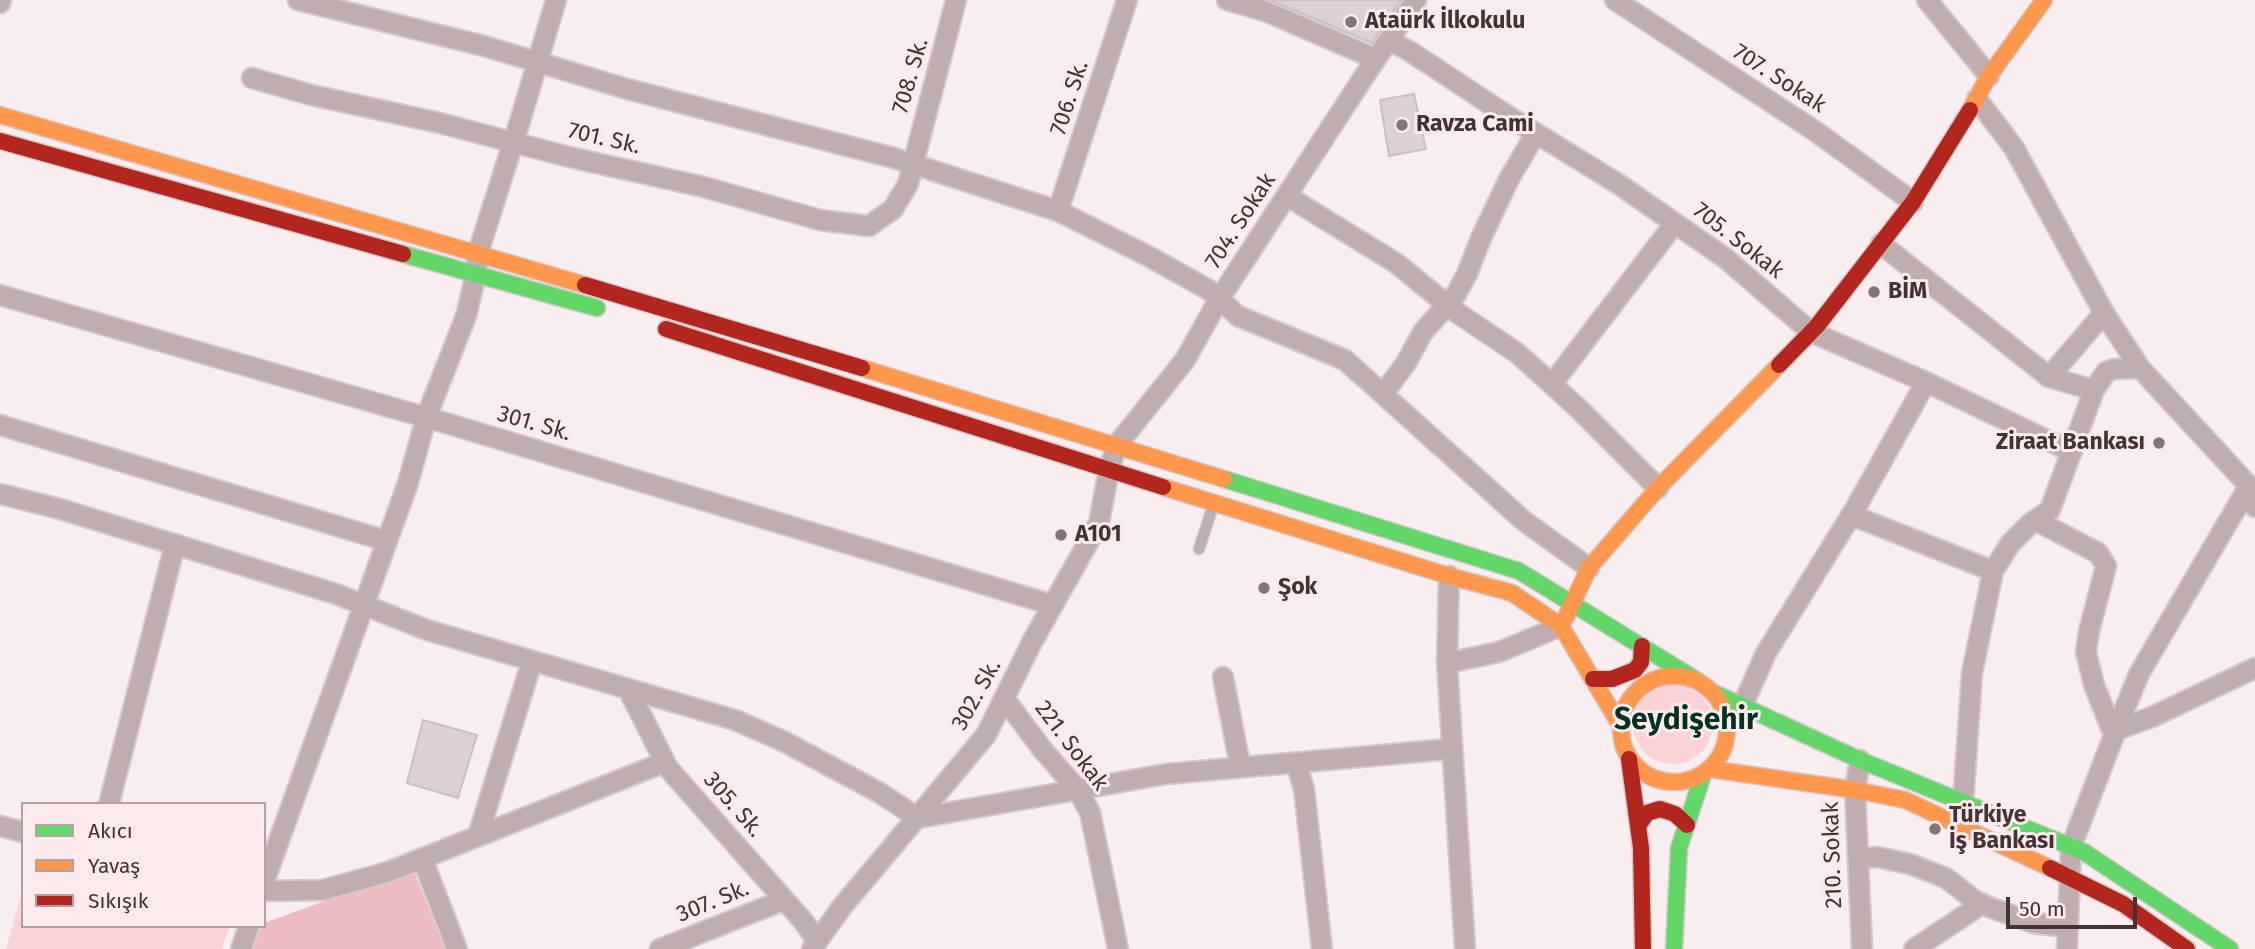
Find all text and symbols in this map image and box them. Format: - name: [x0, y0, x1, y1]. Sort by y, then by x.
- place label: Ataürk İlkokulu: [1365, 8, 1525, 36]
- marker: Ataürk İlkokulu: [1343, 14, 1359, 30]
- street label: 708. Sk.: [887, 35, 935, 117]
- street label: 707. Sokak: [1727, 39, 1831, 119]
- street label: 706. Sk.: [1045, 57, 1095, 139]
- place label: Ravza Cami: [1416, 111, 1534, 139]
- street label: 701. Sk.: [565, 117, 643, 161]
- marker: Ravza Cami: [1394, 117, 1410, 133]
- street label: 704. Sokak: [1200, 168, 1282, 274]
- street label: 705. Sokak: [1687, 197, 1789, 285]
- place label: BİM: [1888, 278, 1927, 306]
- marker: BİM: [1866, 284, 1882, 300]
- street label: 301. Sk.: [494, 400, 574, 448]
- place label: Ziraat Bankası: [1996, 429, 2145, 457]
- marker: Ziraat Bankası: [2151, 435, 2167, 451]
- place label: A101: [1075, 521, 1122, 549]
- marker: A101: [1053, 527, 1069, 543]
- place label: Şok: [1278, 574, 1317, 602]
- marker: Şok: [1256, 580, 1272, 596]
- street label: 302. Sk.: [946, 655, 1008, 735]
- street label: 221. Sokak: [1028, 696, 1114, 796]
- district label: Seydişehir: [1614, 703, 1758, 739]
- street label: 305. Sk.: [697, 767, 769, 843]
- street label: 210. Sokak: [1817, 801, 1849, 909]
- legend: [21, 802, 266, 928]
- place label: Türkiye İş Bankası: [1949, 802, 2055, 856]
- text: Akıcı: [88, 818, 133, 844]
- marker: Türkiye İş Bankası: [1927, 821, 1943, 837]
- text: Yavaş: [88, 853, 140, 879]
- street label: 307. Sk.: [673, 875, 753, 929]
- scale bar: [2010, 883, 2141, 927]
- text: Sıkışık: [88, 888, 149, 914]
- text: 50 m: [2019, 896, 2065, 922]

